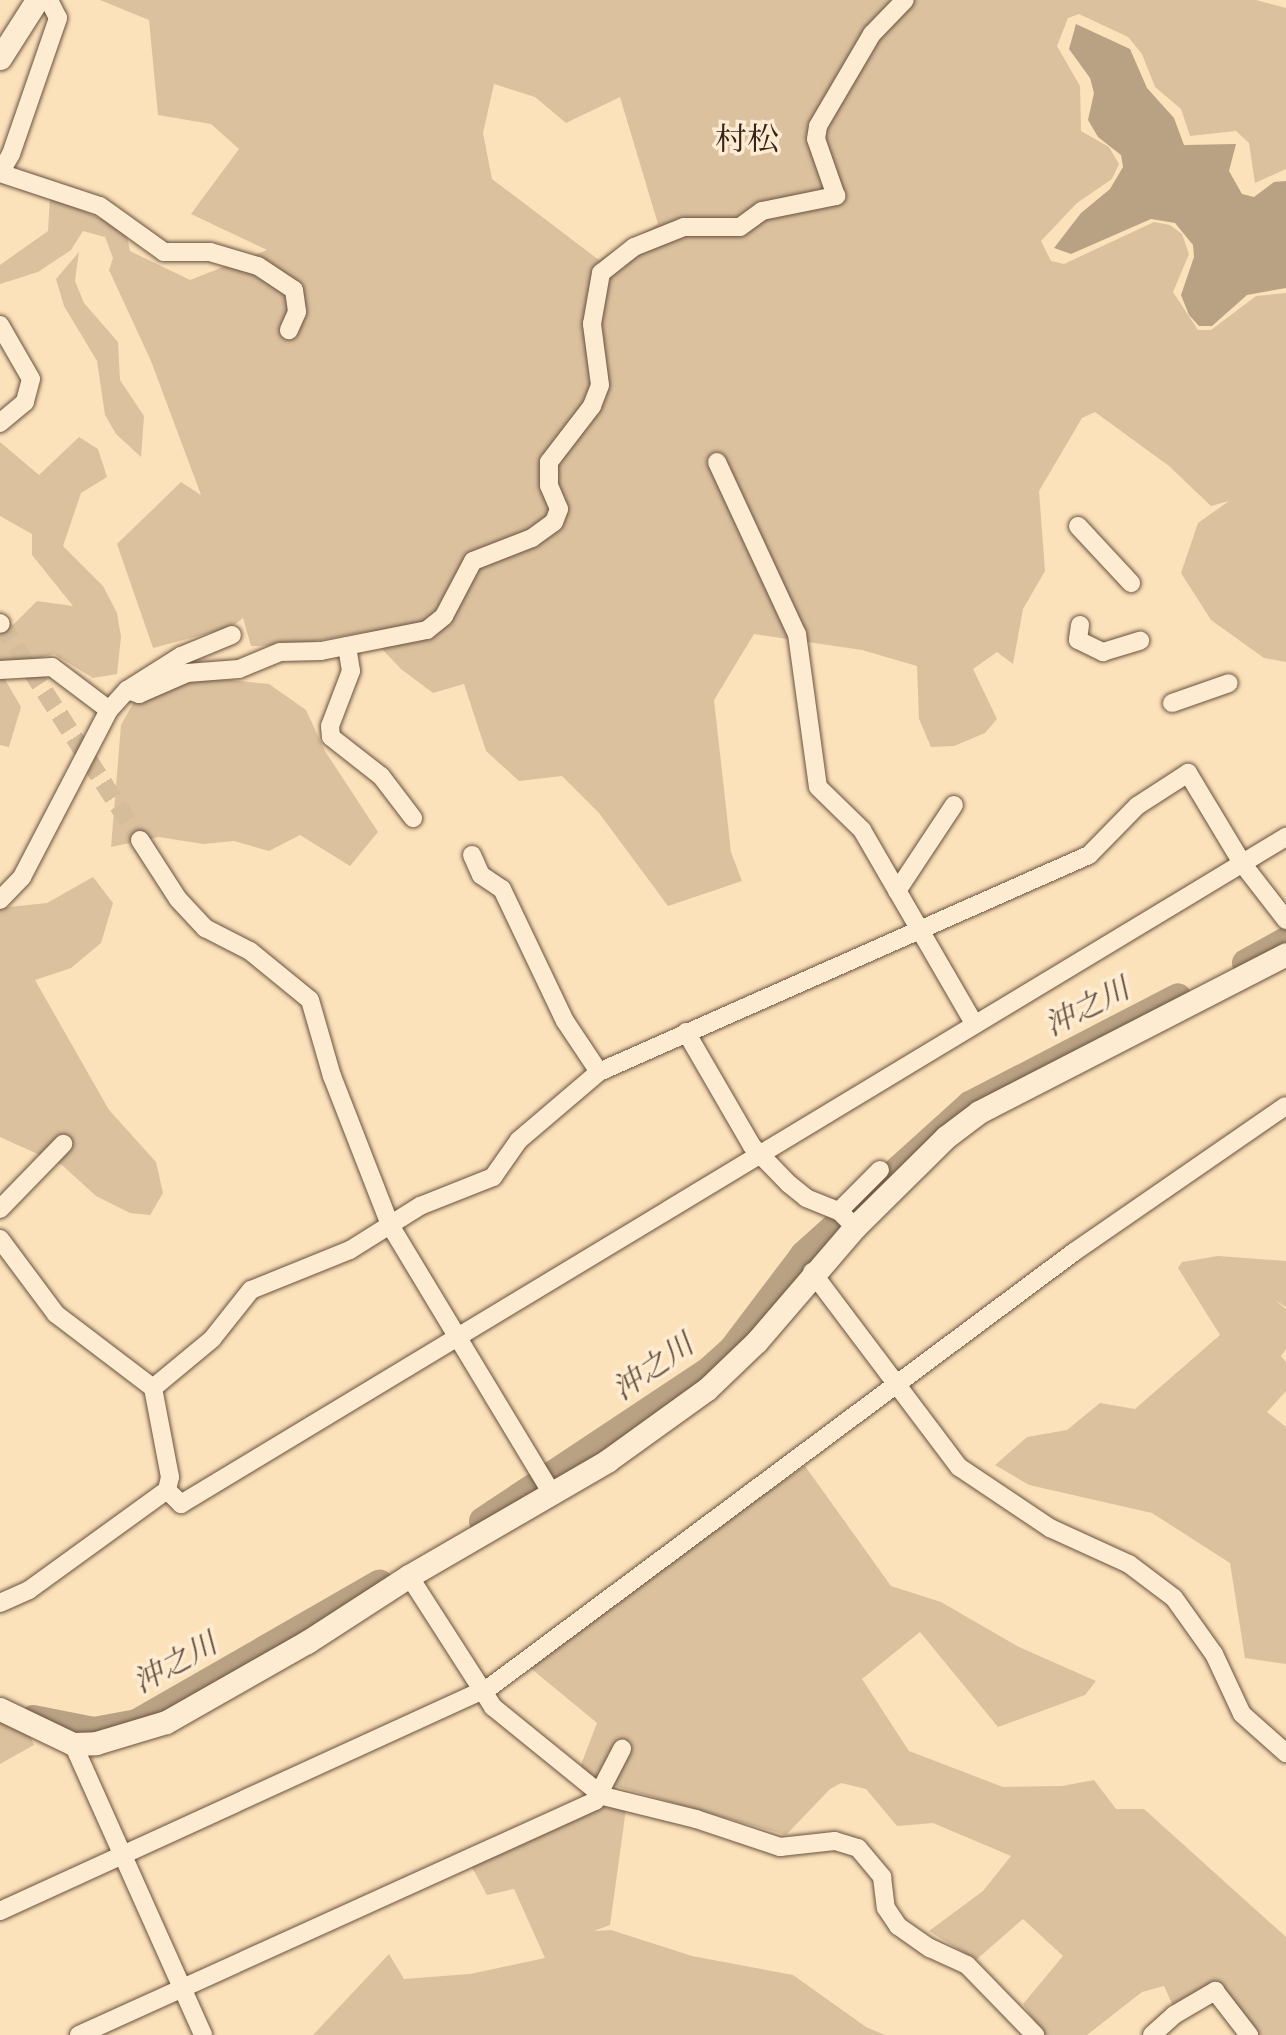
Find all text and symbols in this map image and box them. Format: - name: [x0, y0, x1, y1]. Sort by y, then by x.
- district label: 村松: [715, 121, 779, 159]
- water label: 沖之川: [1039, 971, 1135, 1043]
- water label: 沖之川: [606, 1326, 700, 1408]
- water label: 沖之川: [127, 1625, 223, 1701]

